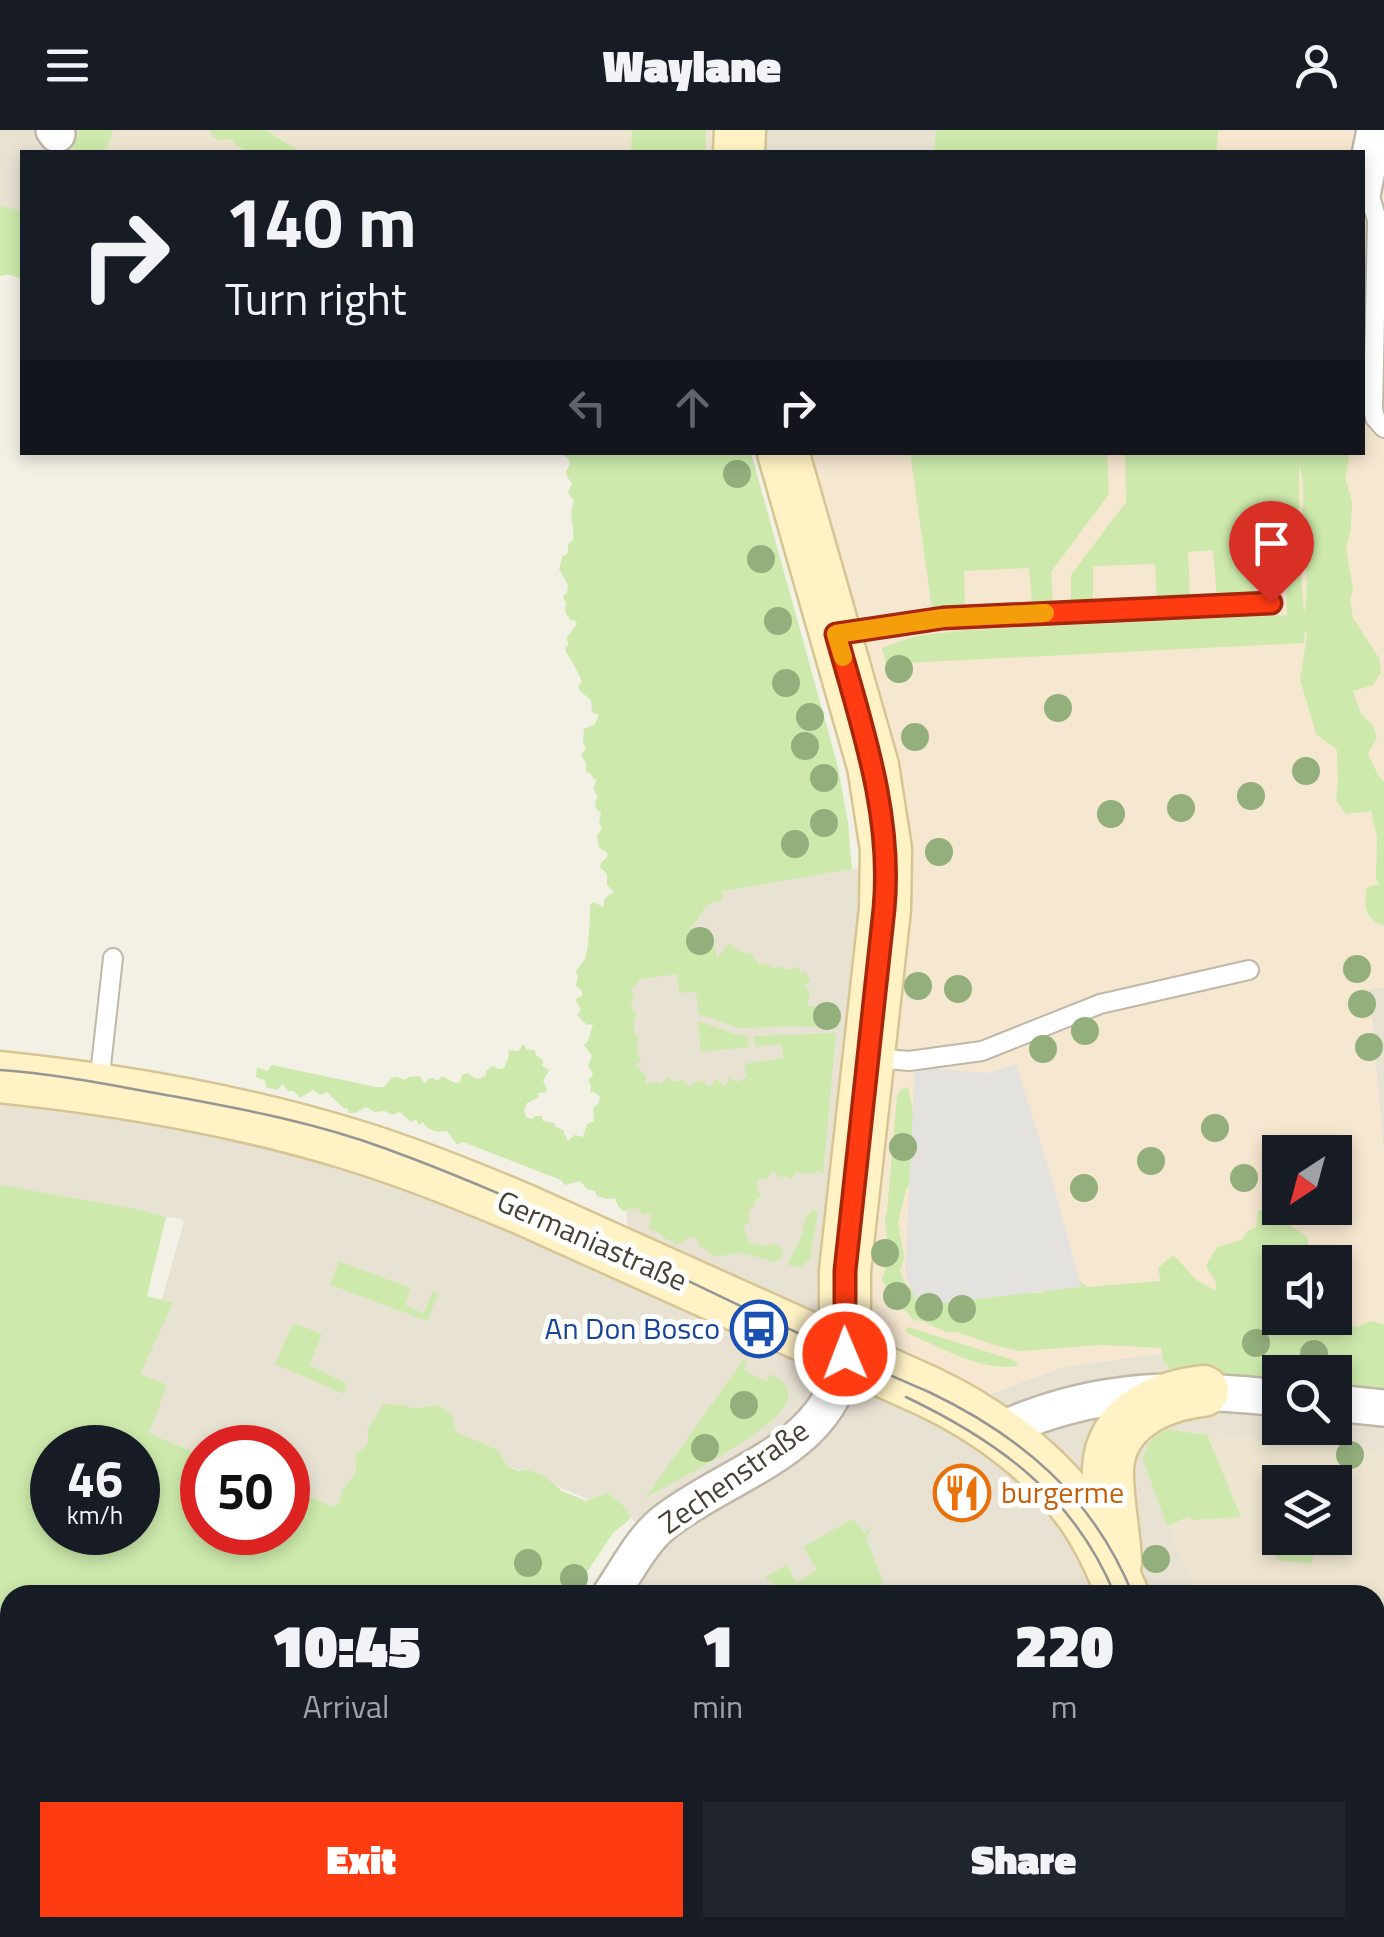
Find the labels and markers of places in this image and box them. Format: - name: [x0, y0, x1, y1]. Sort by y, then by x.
- pin: [1229, 501, 1314, 604]
- bus stop icon: An Don Bosco: [729, 1299, 789, 1359]
- place label: An Don Bosco: [545, 1305, 720, 1351]
- restaurant icon: burgerme: [932, 1463, 992, 1523]
- place label: burgerme: [1001, 1469, 1124, 1515]

